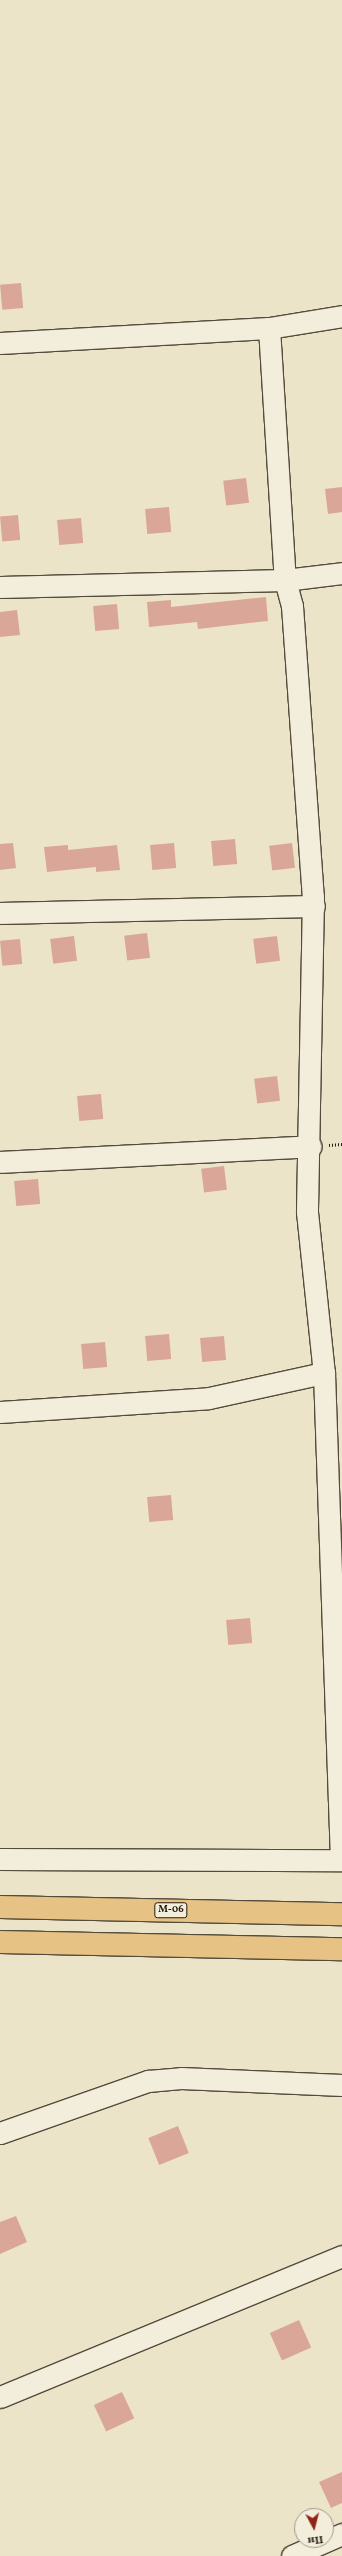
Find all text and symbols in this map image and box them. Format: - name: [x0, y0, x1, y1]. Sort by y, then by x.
- road number: М-06: [154, 1902, 188, 1918]
- north arrow: [294, 2508, 334, 2548]
- text: Пн: [307, 2531, 324, 2548]

